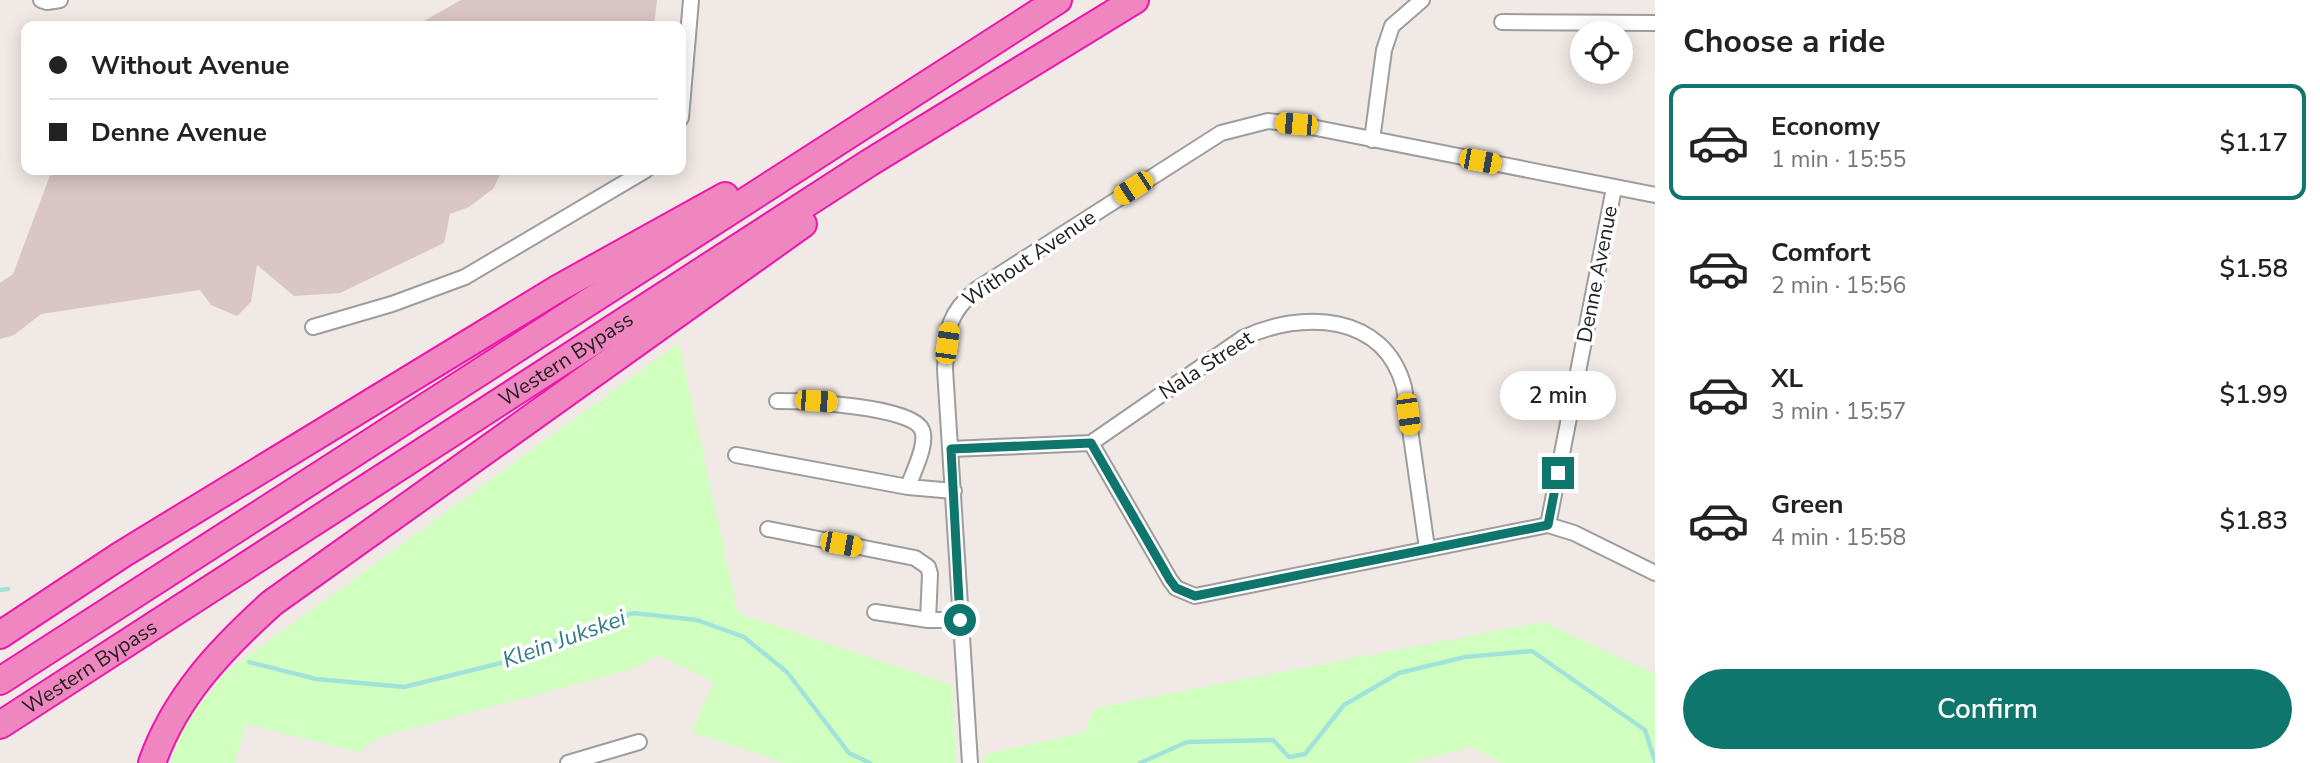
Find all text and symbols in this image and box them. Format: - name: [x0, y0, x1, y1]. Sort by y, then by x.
- text: Choose a ride: [1683, 20, 1885, 63]
- map controls: [1570, 21, 1633, 84]
- button: locate: [1570, 21, 1633, 84]
- text: Without Avenue: [91, 48, 289, 83]
- text: Economy: [1771, 109, 1880, 144]
- icon: car: [1687, 111, 1750, 174]
- car: [1275, 112, 1318, 136]
- text: Denne Avenue: [91, 115, 267, 150]
- text: $1.17: [2219, 125, 2288, 160]
- text: 1 min · 15:55: [1771, 144, 1906, 175]
- car: [1458, 147, 1503, 175]
- car: [1110, 168, 1157, 208]
- street label: Without Avenue: [957, 203, 1101, 313]
- street label: Denne Avenue: [1570, 203, 1624, 345]
- text: Comfort: [1771, 235, 1871, 270]
- icon: car: [1687, 237, 1750, 300]
- text: $1.58: [2219, 251, 2288, 286]
- text: 2 min · 15:56: [1771, 270, 1906, 301]
- street label: Western Bypass: [493, 305, 639, 413]
- car: [934, 321, 961, 365]
- street label: Nala Street: [1154, 324, 1259, 406]
- text: XL: [1771, 361, 1803, 396]
- icon: car: [1687, 363, 1750, 426]
- callout: 2 min: [1500, 372, 1616, 420]
- text: $1.99: [2219, 377, 2288, 412]
- text: 2 min: [1529, 380, 1587, 411]
- car: [795, 389, 838, 413]
- car: [1395, 392, 1422, 436]
- text: 3 min · 15:57: [1771, 396, 1906, 427]
- route end: [1542, 457, 1574, 489]
- text: Green: [1771, 487, 1844, 522]
- icon: car: [1687, 489, 1750, 552]
- text: $1.83: [2219, 503, 2288, 538]
- text: 4 min · 15:58: [1771, 522, 1906, 553]
- car: [819, 530, 864, 558]
- water label: Klein Jukskei: [498, 602, 631, 676]
- route start: [944, 604, 976, 636]
- street label: Western Bypass: [17, 613, 163, 721]
- button: Confirm: [1683, 669, 2292, 749]

